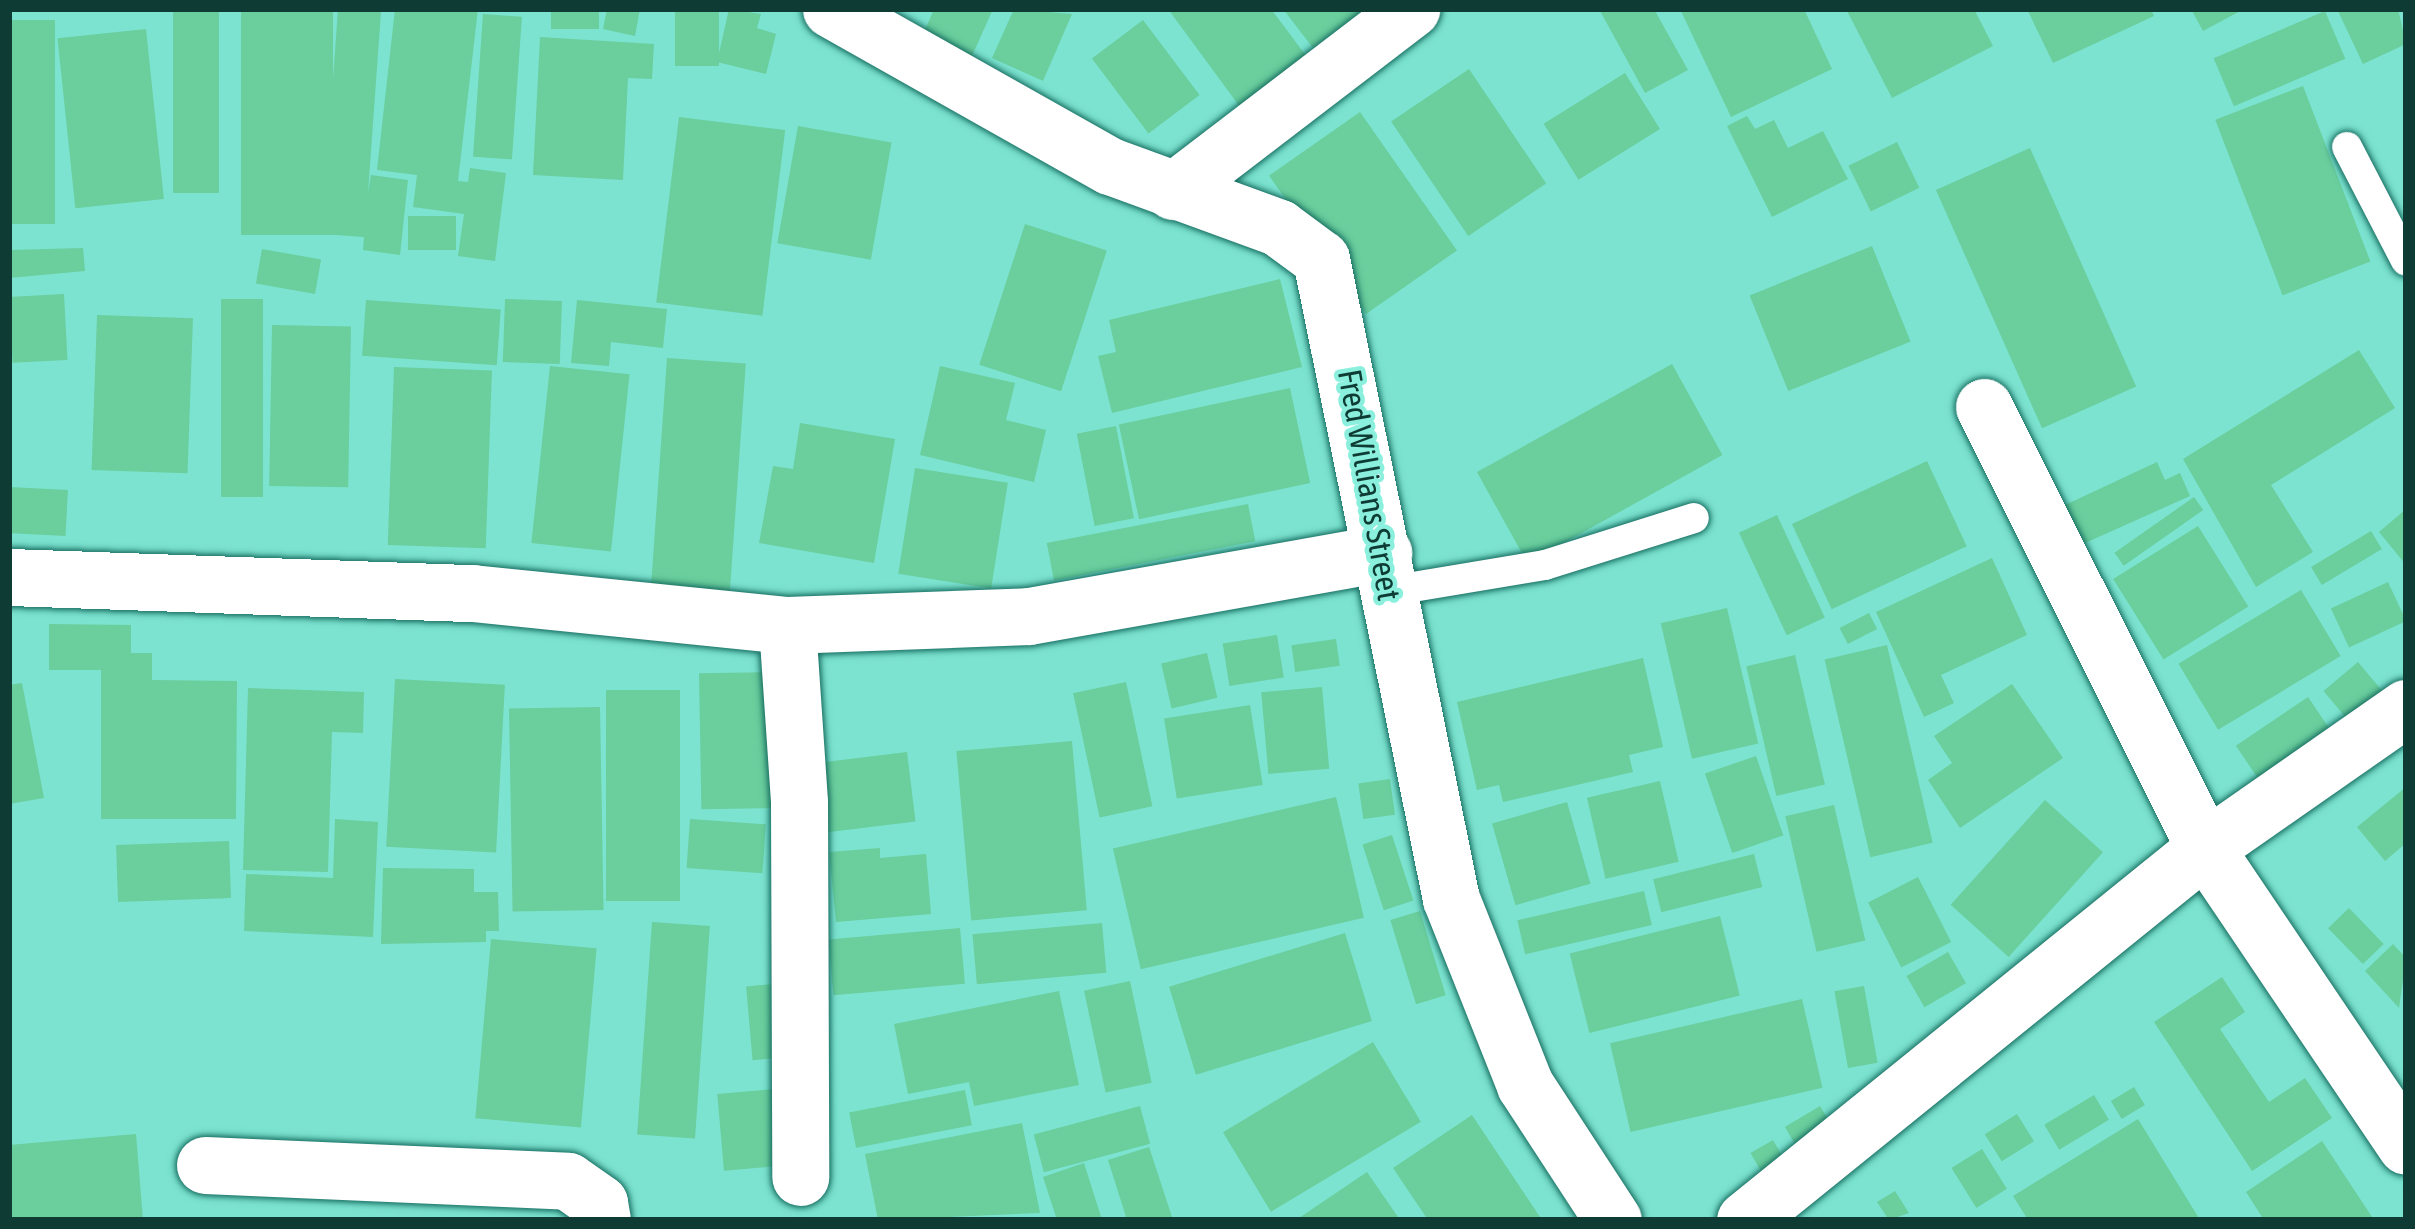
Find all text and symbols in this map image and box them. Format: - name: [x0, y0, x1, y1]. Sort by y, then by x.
- street label: Fred Willians Street: [1329, 366, 1409, 604]

